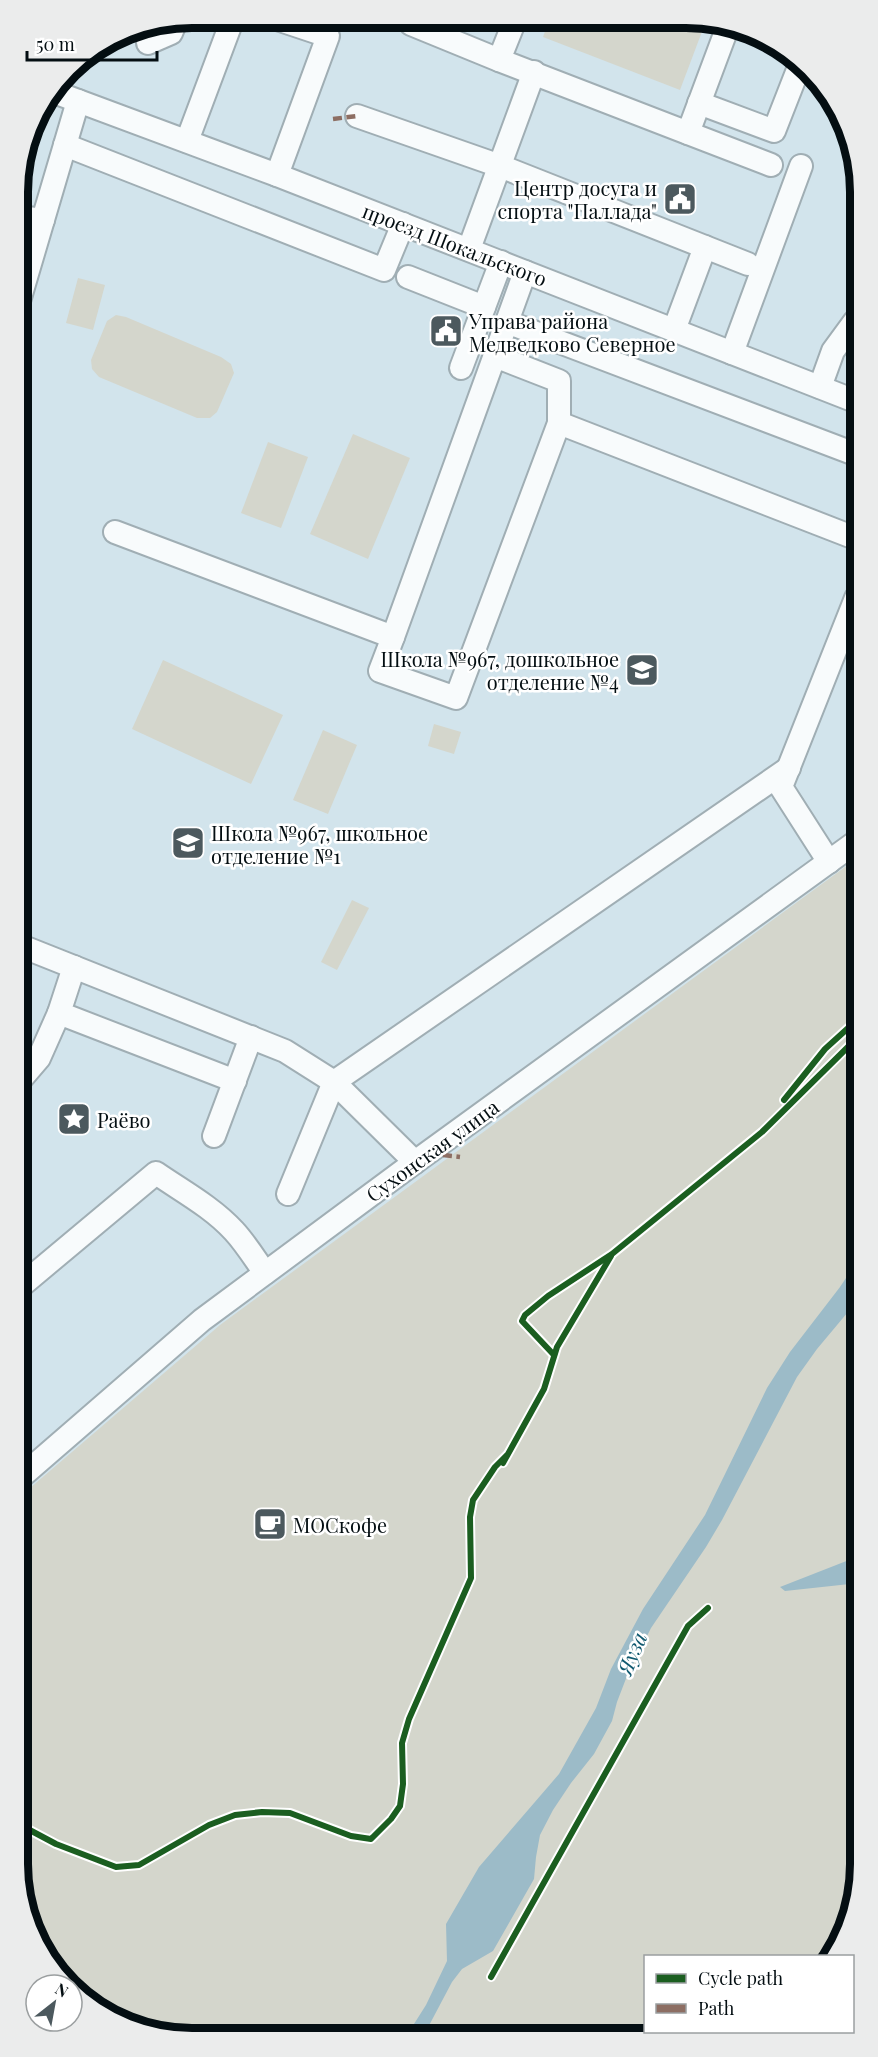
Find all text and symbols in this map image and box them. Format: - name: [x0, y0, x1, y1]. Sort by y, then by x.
- scale bar: [27, 24, 158, 62]
- text: 50 m: [36, 32, 75, 56]
- place label: Центр досуга и спорта "Паллада": [497, 174, 657, 224]
- public building icon: Центр досуга и спорта "Паллада": [662, 181, 698, 217]
- street label: проезд Шокальского: [359, 196, 551, 292]
- place label: Управа района Медведково Северное: [468, 307, 676, 357]
- public building icon: Управа района Медведково Северное: [428, 313, 464, 349]
- place label: Школа №967, дошкольное отделение №4: [381, 645, 619, 695]
- school or university icon: Школа №967, дошкольное отделение №4: [624, 652, 660, 688]
- place label: Школа №967, школьное отделение №1: [211, 819, 428, 869]
- school or university icon: Школа №967, школьное отделение №1: [170, 825, 206, 861]
- street label: Сухонская улица: [360, 1093, 504, 1207]
- place icon: Раёво: [56, 1101, 92, 1137]
- place label: Раёво: [97, 1106, 151, 1133]
- cafe icon: МОСкофе: [252, 1506, 288, 1542]
- place label: МОСкофе: [293, 1511, 387, 1538]
- water label: Яуза: [609, 1627, 652, 1681]
- legend: [644, 1955, 854, 2033]
- text: Cycle path: [698, 1966, 783, 1990]
- north arrow: [24, 1973, 84, 2033]
- text: N: [52, 1978, 73, 2002]
- text: Path: [698, 1996, 735, 2020]

